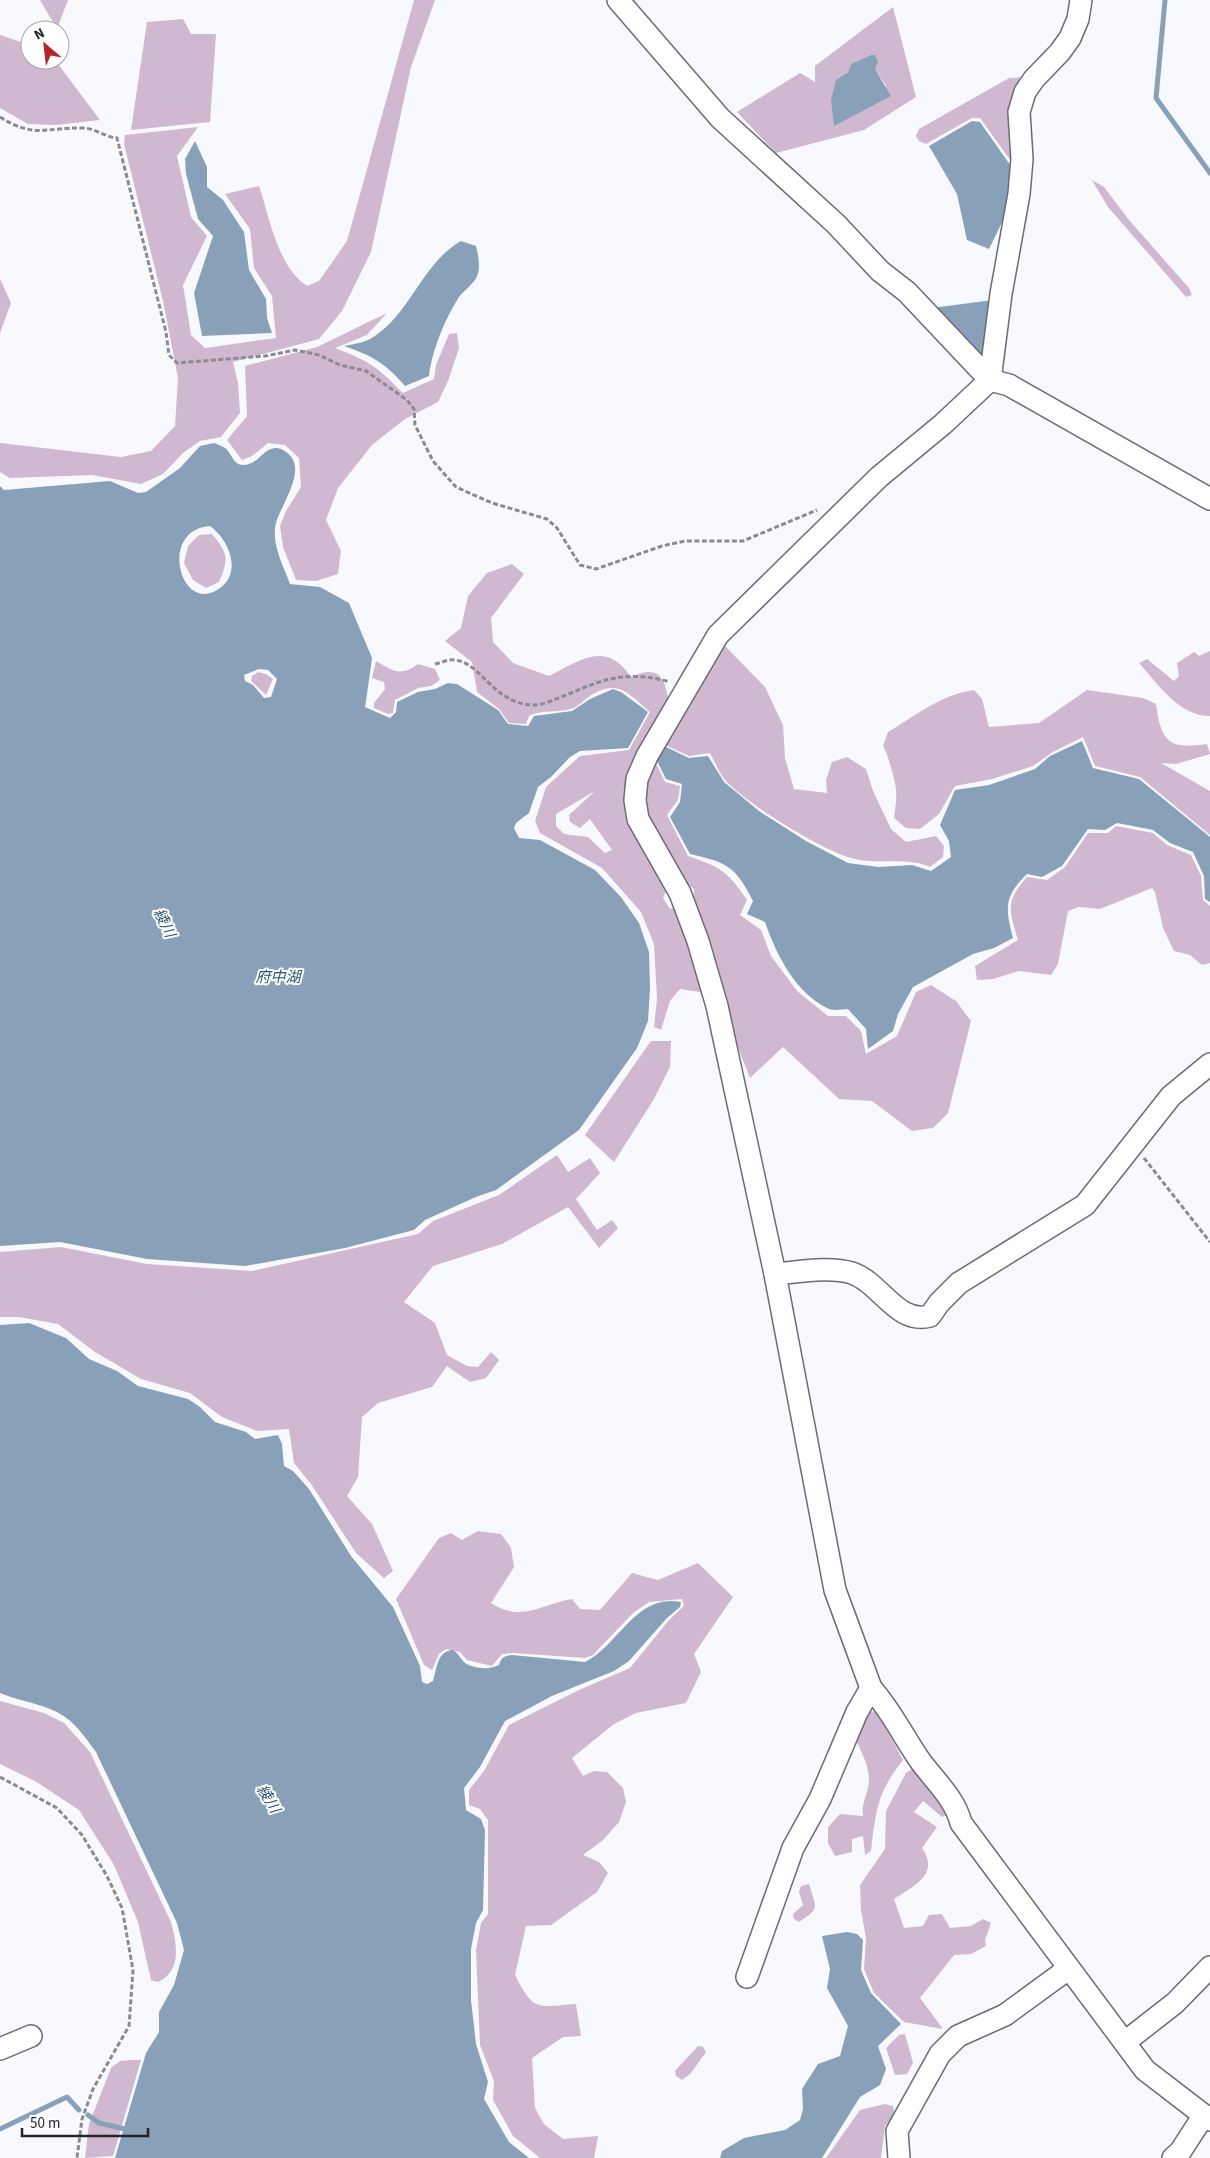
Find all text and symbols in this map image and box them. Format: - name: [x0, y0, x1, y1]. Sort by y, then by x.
- north arrow: [20, 20, 70, 70]
- text: N: [31, 23, 48, 45]
- water label: 綾川: [148, 905, 181, 943]
- water label: 府中湖: [255, 967, 302, 988]
- water label: 綾川: [251, 1781, 286, 1819]
- scale bar: [22, 2106, 149, 2138]
- text: 50 m: [30, 2113, 60, 2134]

